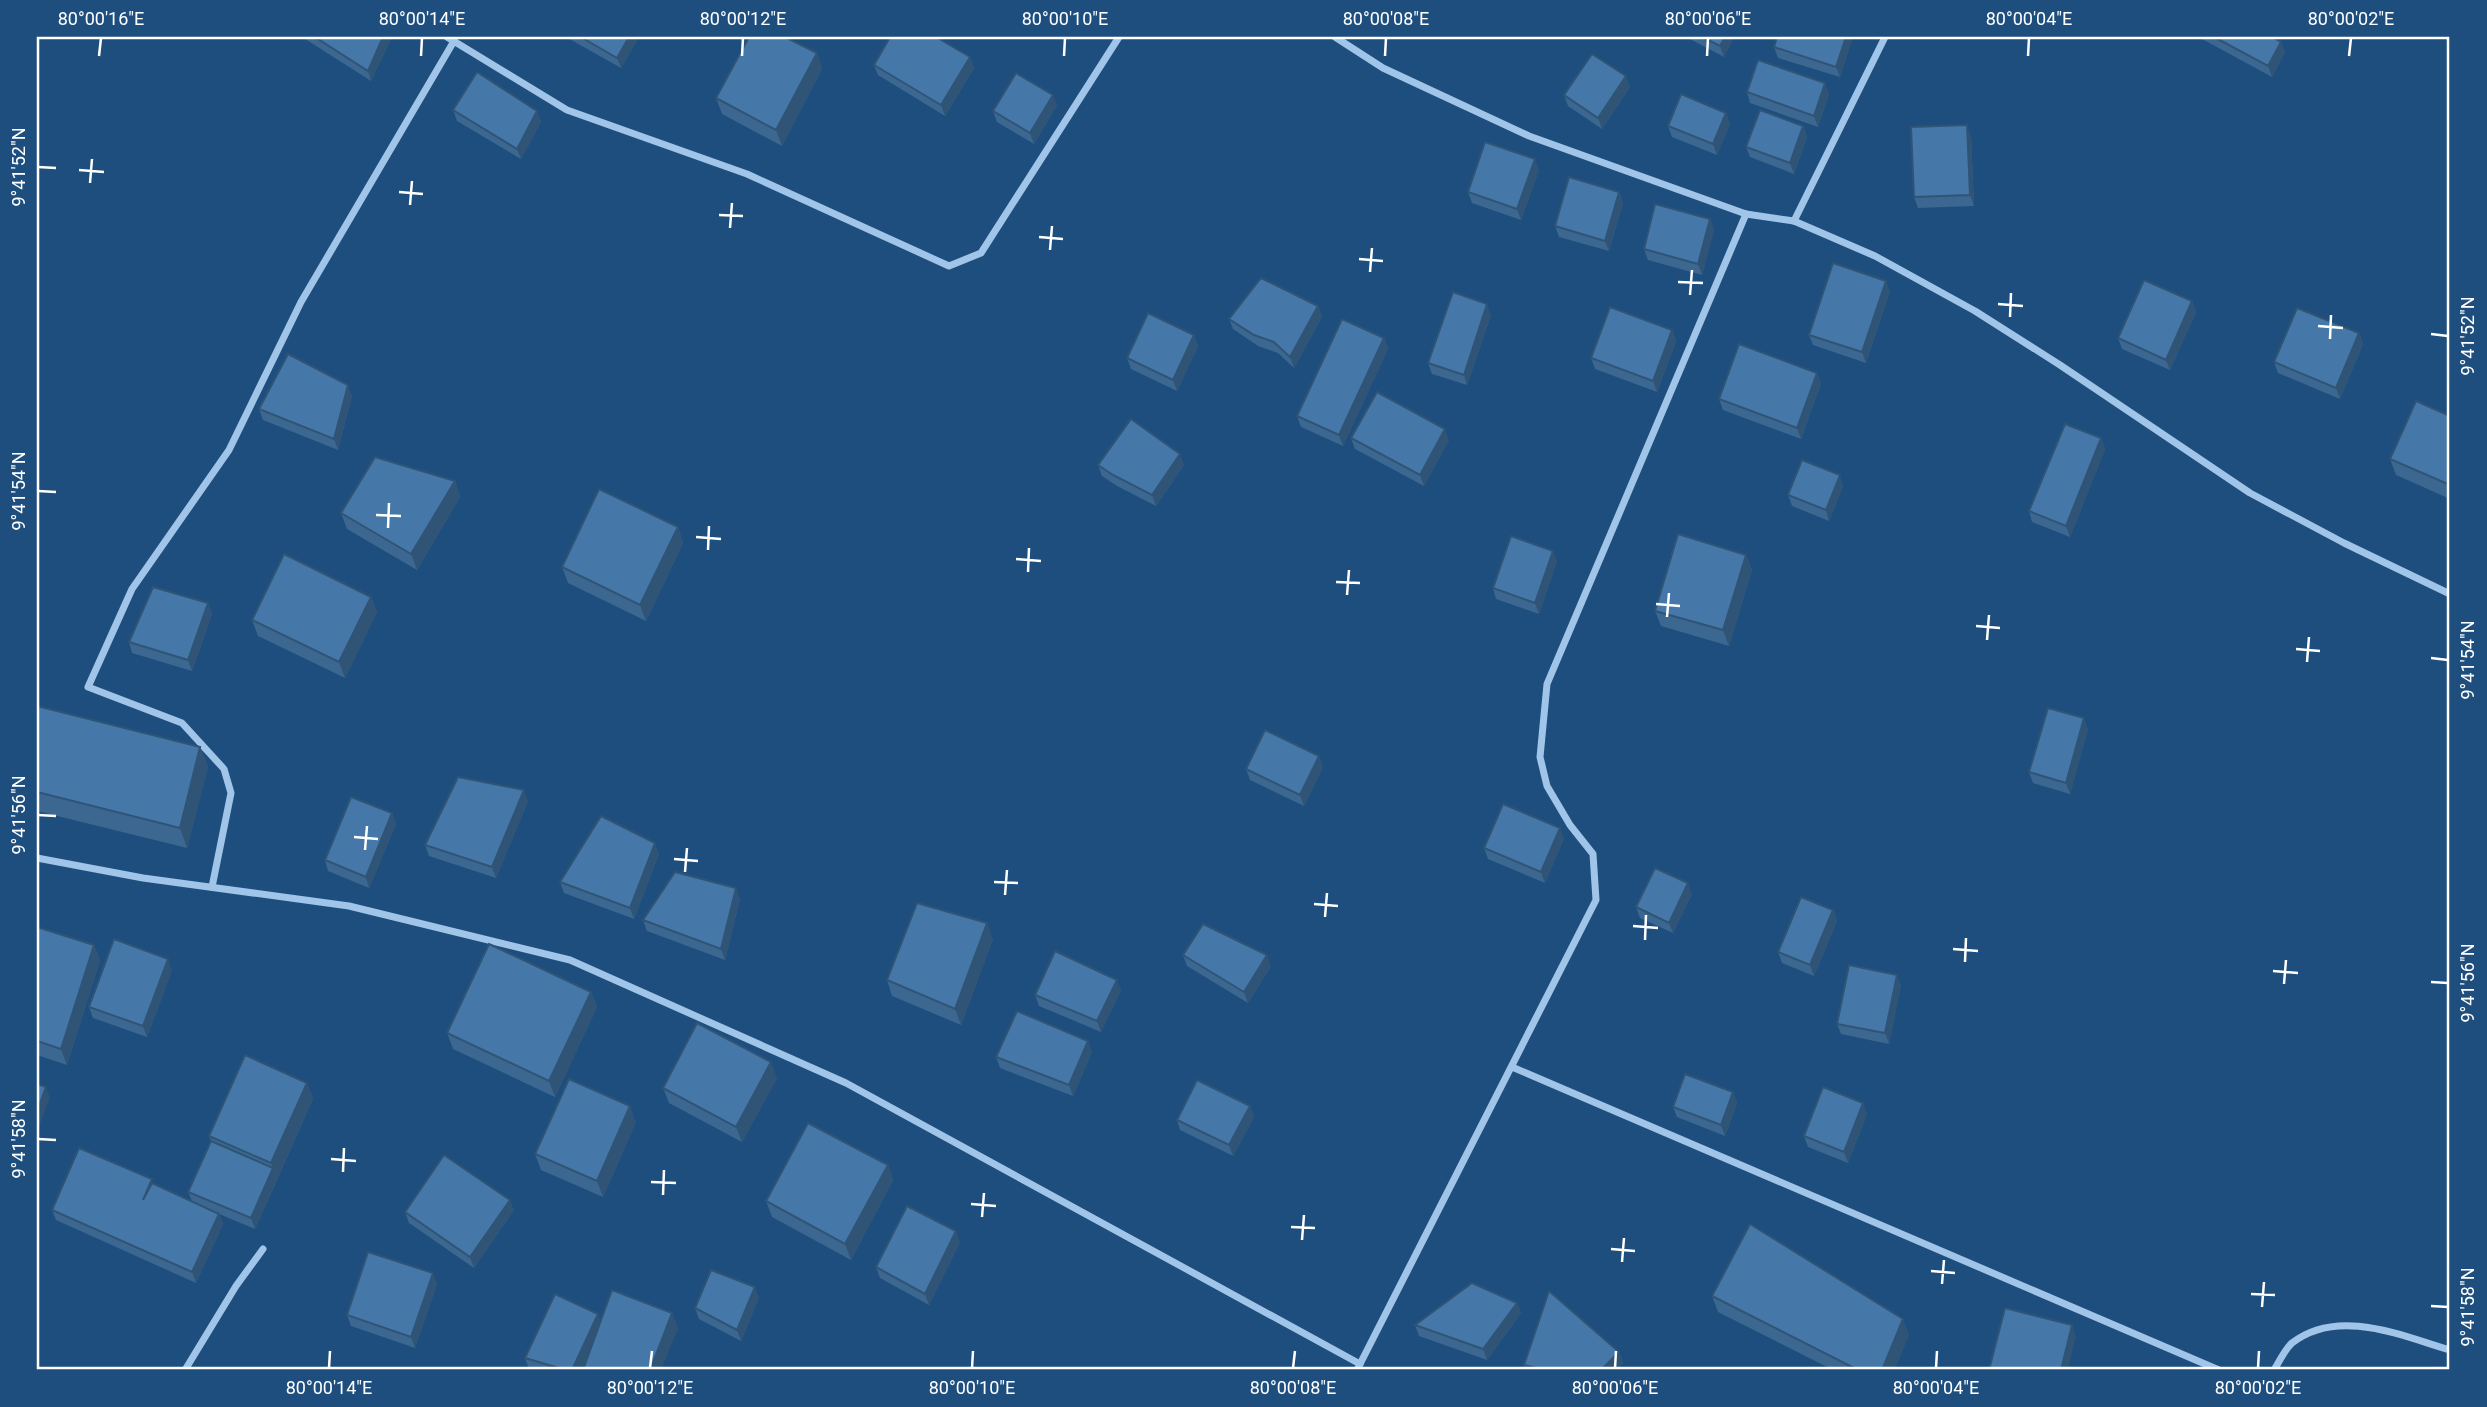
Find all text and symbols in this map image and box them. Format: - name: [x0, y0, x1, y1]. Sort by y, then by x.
- text: 80°00'16"E: [58, 8, 144, 29]
- text: 80°00'14"E: [379, 8, 465, 29]
- text: 80°00'12"E: [700, 8, 786, 29]
- text: 80°00'10"E: [1022, 8, 1108, 29]
- text: 80°00'08"E: [1343, 8, 1429, 29]
- text: 80°00'06"E: [1665, 8, 1751, 29]
- text: 80°00'04"E: [1986, 8, 2072, 29]
- text: 80°00'02"E: [2308, 8, 2394, 29]
- text: 9°41'52"N: [8, 127, 29, 207]
- text: 9°41'52"N: [2457, 296, 2478, 376]
- text: 9°41'54"N: [8, 451, 29, 531]
- text: 9°41'54"N: [2457, 620, 2478, 700]
- text: 9°41'56"N: [8, 775, 29, 855]
- text: 9°41'56"N: [2457, 943, 2478, 1023]
- text: 9°41'58"N: [8, 1099, 29, 1179]
- text: 9°41'58"N: [2457, 1267, 2478, 1347]
- text: 80°00'14"E: [286, 1377, 372, 1398]
- text: 80°00'12"E: [607, 1377, 693, 1398]
- text: 80°00'10"E: [929, 1377, 1015, 1398]
- text: 80°00'08"E: [1250, 1377, 1336, 1398]
- text: 80°00'06"E: [1572, 1377, 1658, 1398]
- text: 80°00'04"E: [1893, 1377, 1979, 1398]
- text: 80°00'02"E: [2215, 1377, 2301, 1398]

